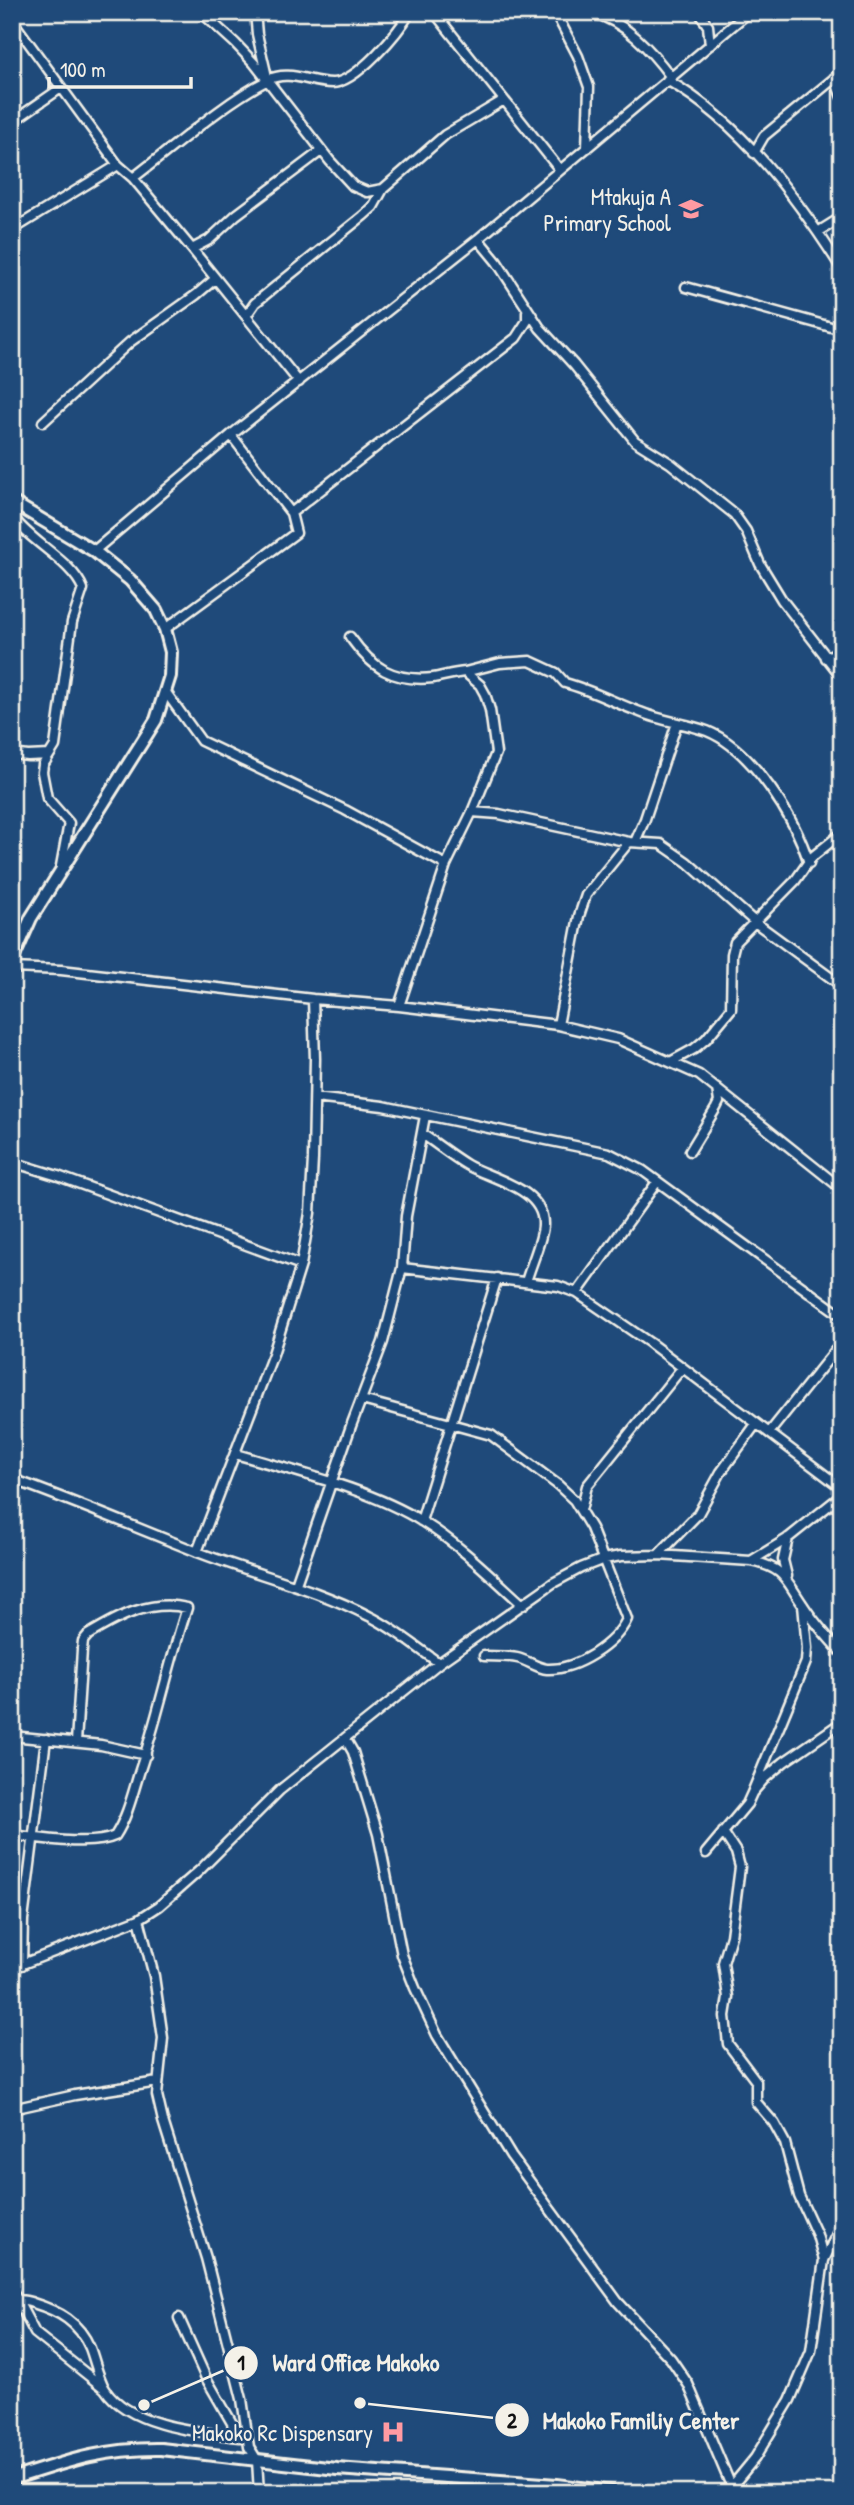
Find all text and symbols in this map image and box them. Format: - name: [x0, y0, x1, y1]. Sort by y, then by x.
- scale bar: [49, 46, 191, 90]
- text: 100 m: [60, 55, 106, 84]
- place label: Mtakuja A Primary School: [544, 181, 672, 238]
- school or university icon: Mtakuja A Primary School: [677, 195, 705, 223]
- callout: Ward Office Makoko: [224, 2340, 454, 2385]
- text: Ward Office Makoko: [273, 2346, 440, 2378]
- text: 1: [237, 2348, 245, 2377]
- callout: Makoko Familiy Center: [494, 2398, 754, 2443]
- text: Makoko Familiy Center: [543, 2404, 740, 2437]
- text: 2: [507, 2406, 517, 2435]
- place label: Makoko Rc Dispensary: [192, 2417, 373, 2448]
- hospital icon: Makoko Rc Dispensary: [379, 2418, 407, 2446]

